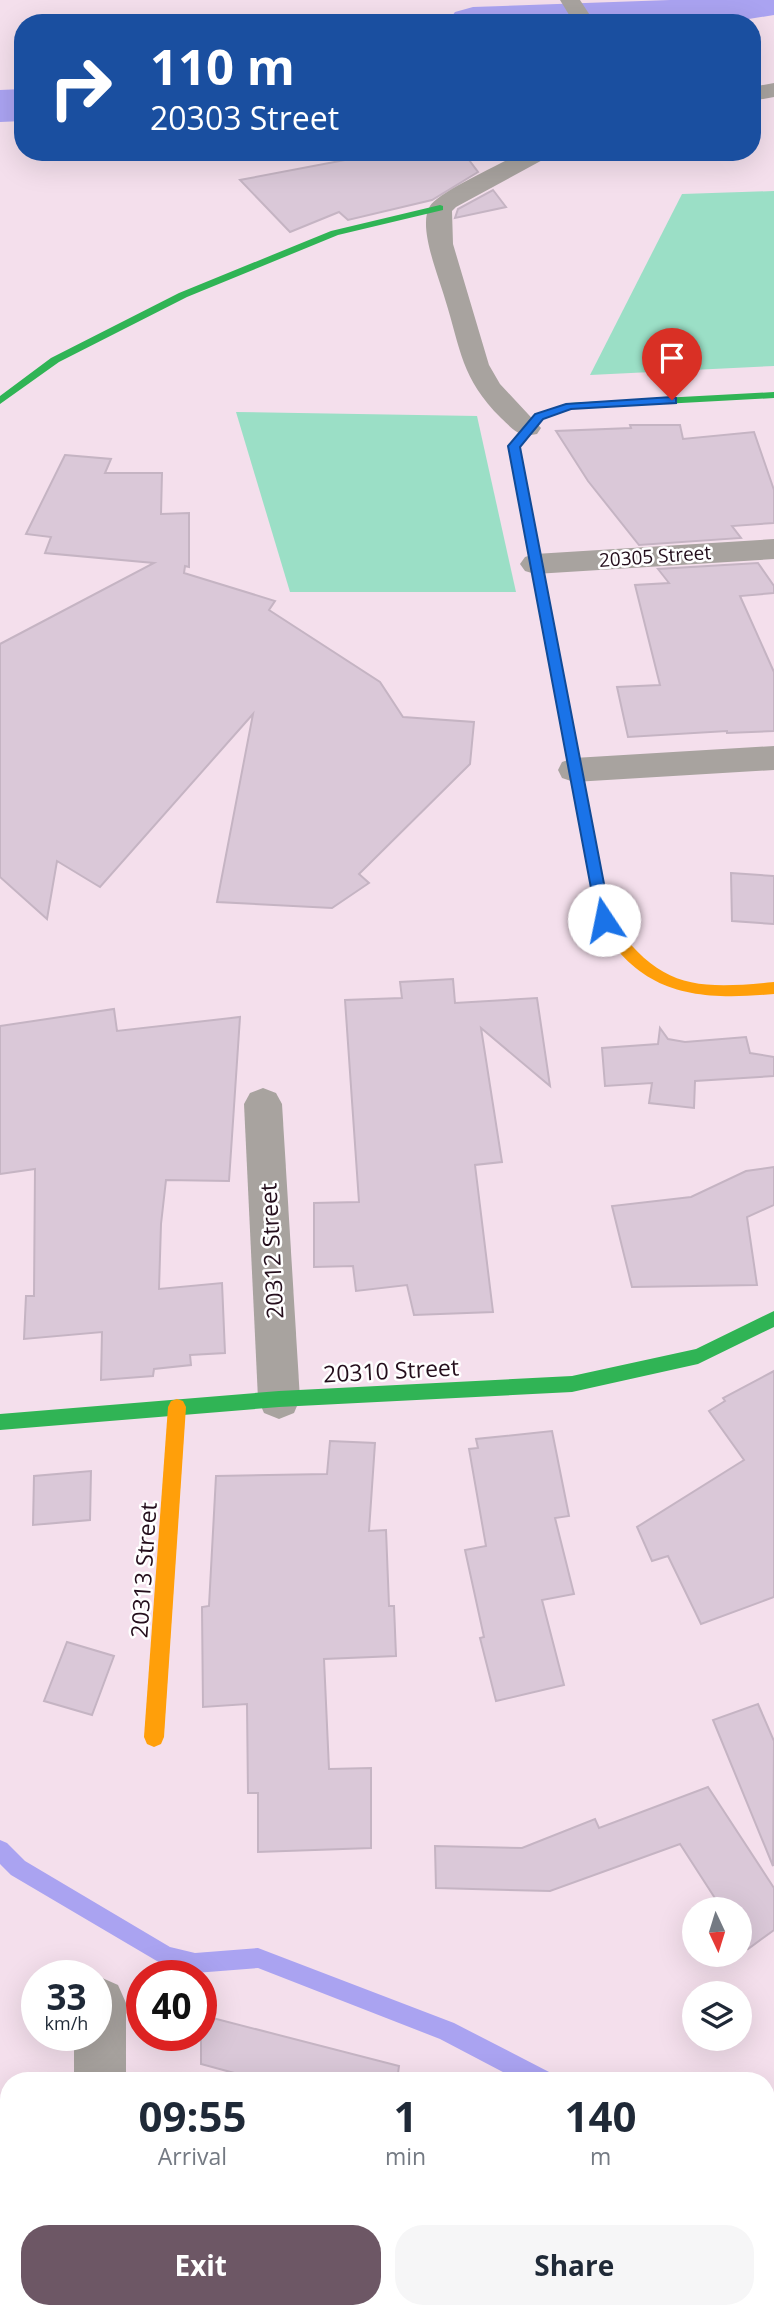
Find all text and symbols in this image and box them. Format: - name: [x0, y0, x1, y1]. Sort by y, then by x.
- text: 110 m: [150, 33, 295, 99]
- icon: right: [35, 42, 126, 133]
- text: 20303 Street: [150, 96, 339, 139]
- pin: [642, 328, 702, 400]
- icon: arrive: [653, 339, 691, 377]
- street label: 20305 Street: [598, 539, 712, 573]
- position arrow: [567, 883, 641, 957]
- street label: 20312 Street: [251, 1182, 291, 1320]
- street label: 20310 Street: [322, 1350, 460, 1390]
- street label: 20313 Street: [122, 1501, 164, 1639]
- north arrow: [682, 1897, 752, 1967]
- map controls: [682, 1897, 752, 2051]
- speed limit sign: 40: [126, 1960, 217, 2051]
- text: 33: [46, 1973, 87, 2020]
- button: layers: [682, 1981, 752, 2051]
- text: km/h: [45, 2011, 88, 2035]
- text: 09:55: [138, 2087, 246, 2144]
- text: 1: [393, 2087, 418, 2144]
- text: 140: [565, 2087, 637, 2144]
- text: Arrival: [158, 2140, 227, 2172]
- text: min: [385, 2140, 426, 2172]
- text: m: [590, 2140, 611, 2172]
- button: Exit: [21, 2225, 381, 2305]
- button: Share: [395, 2225, 754, 2305]

